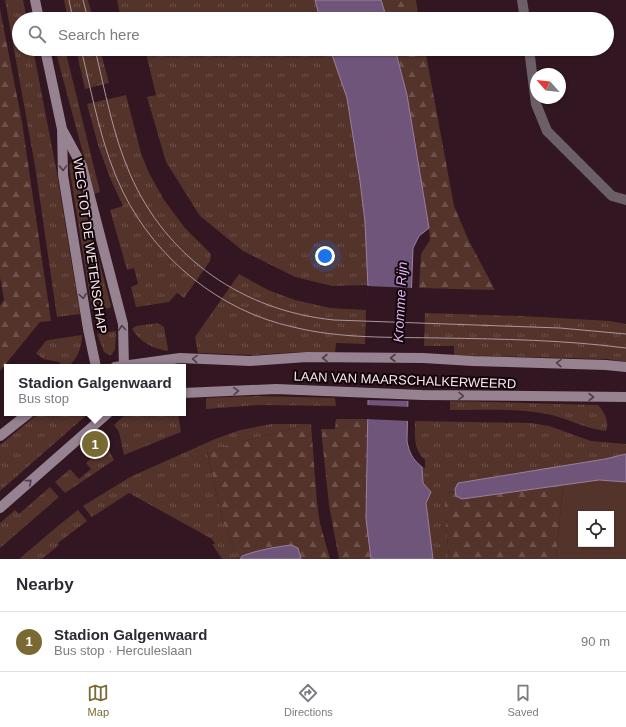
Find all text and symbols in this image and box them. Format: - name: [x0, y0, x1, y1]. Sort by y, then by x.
- search box: [12, 12, 614, 56]
- icon: search: [26, 23, 48, 45]
- text: Search here: [58, 26, 140, 43]
- north arrow: [530, 68, 566, 104]
- street label: WEG TOT DE WETENSCHAP: [70, 157, 110, 335]
- one-way arrow: [59, 165, 67, 171]
- your location: [315, 246, 335, 266]
- water label: Kromme Rijn: [390, 261, 410, 343]
- one-way arrow: [78, 293, 87, 300]
- one-way arrow: [118, 325, 127, 331]
- one-way arrow: [322, 354, 328, 362]
- one-way arrow: [390, 354, 396, 362]
- one-way arrow: [192, 355, 198, 364]
- one-way arrow: [556, 359, 562, 368]
- popup: [4, 364, 186, 416]
- street label: LAAN VAN MAARSCHALKERWEERD: [293, 369, 517, 391]
- text: Stadion Galgenwaard: [18, 374, 172, 391]
- one-way arrow: [233, 387, 239, 395]
- text: Bus stop: [18, 391, 69, 406]
- one-way arrow: [458, 392, 464, 400]
- one-way arrow: [588, 393, 594, 401]
- pin: 1: [82, 429, 108, 459]
- one-way arrow: [25, 480, 32, 487]
- map controls: [578, 511, 614, 547]
- button: locate: [578, 511, 614, 547]
- text: Nearby: [16, 575, 74, 594]
- text: Stadion Galgenwaard: [54, 626, 207, 643]
- text: 1: [25, 634, 33, 649]
- text: 90 m: [581, 634, 610, 649]
- text: Bus stop · Herculeslaan: [54, 643, 192, 658]
- tab: Map: [87, 682, 109, 718]
- tab: Directions: [284, 682, 333, 718]
- tab: Saved: [507, 682, 539, 718]

